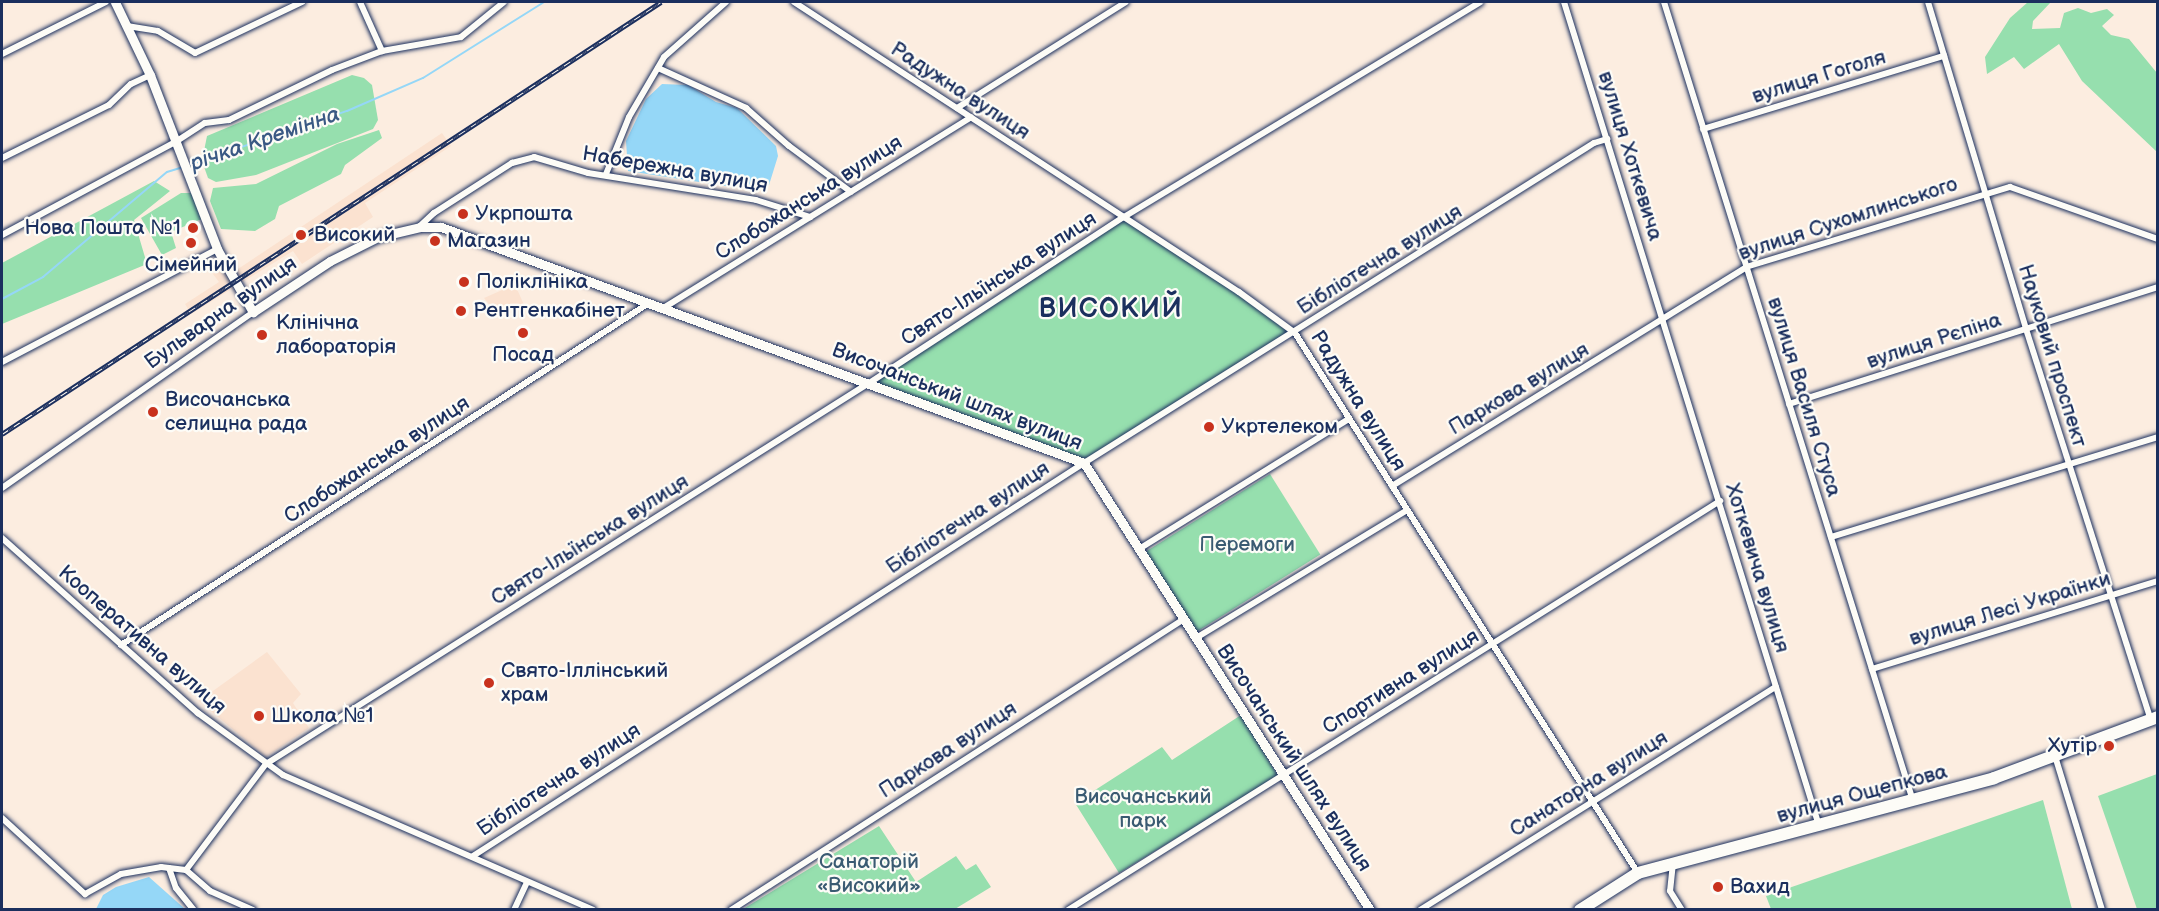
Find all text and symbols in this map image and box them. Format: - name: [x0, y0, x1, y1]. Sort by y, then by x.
- street label: Радужна вулиця: [886, 37, 1034, 145]
- street label: вулиця Гоголя: [1749, 45, 1889, 109]
- street label: вулиця Хоткевича: [1592, 68, 1668, 244]
- water label: річка Кремінна: [187, 101, 343, 177]
- street label: Слобожанська вулиця: [711, 130, 907, 266]
- street label: Набережна вулиця: [580, 141, 770, 199]
- street label: вулиця Сухомлинського: [1735, 172, 1961, 266]
- street label: Бібліотечна вулиця: [1293, 199, 1467, 321]
- place label: Укрпошта: [475, 201, 573, 227]
- street label: Свято-Ільїнська вулиця: [897, 206, 1101, 352]
- marker: Укрпошта: [456, 207, 470, 221]
- place label: Нова Пошта №1: [24, 215, 181, 241]
- marker: Нова Пошта №1: [186, 221, 200, 235]
- place label: Високий: [314, 222, 395, 248]
- marker: Високий: [292, 226, 310, 244]
- place label: Магазин: [447, 228, 531, 254]
- marker: Магазин: [428, 234, 442, 248]
- marker: Сiмейний: [184, 236, 198, 250]
- street label: Бульварна вулиця: [140, 251, 302, 375]
- place label: Сiмейний: [145, 252, 237, 278]
- street label: Науковий проспект: [2012, 262, 2092, 450]
- place label: Поліклініка: [476, 269, 588, 295]
- marker: Поліклініка: [457, 275, 471, 289]
- district label: ВИСОКИЙ: [1039, 294, 1183, 326]
- street label: вулиця Василя Стуса: [1762, 294, 1846, 500]
- place label: Рентгенкабінет: [473, 298, 625, 324]
- marker: Рентгенкабінет: [454, 304, 468, 318]
- street label: вулиця Рєпіна: [1864, 307, 2004, 375]
- place label: Клінічна лабораторія: [276, 310, 396, 360]
- marker: Клінічна лабораторія: [253, 326, 271, 344]
- marker: Посад: [516, 326, 530, 340]
- street label: Радужна вулиця: [1305, 326, 1411, 476]
- street label: Паркова вулиця: [1444, 337, 1594, 441]
- street label: Височанський шлях вулиця: [828, 338, 1086, 456]
- place label: Посад: [492, 342, 554, 368]
- place label: Височанська селищна рада: [165, 387, 307, 437]
- street label: Слобожанська вулиця: [280, 391, 474, 529]
- marker: Височанська селищна рада: [146, 405, 160, 419]
- place label: Укртелеком: [1221, 414, 1338, 440]
- marker: Укртелеком: [1202, 420, 1216, 434]
- street label: Бібліотечна вулиця: [882, 456, 1054, 580]
- street label: Свято-Ільїнська вулиця: [487, 469, 693, 611]
- street label: Хоткевича вулиця: [1719, 480, 1795, 656]
- park label: Перемоги: [1199, 532, 1295, 558]
- street label: Кооперативна вулиця: [53, 560, 231, 720]
- street label: вулиця Лесі Українки: [1906, 566, 2114, 652]
- street label: Спортивна вулиця: [1318, 624, 1484, 740]
- street label: Височанський шлях вулиця: [1211, 640, 1377, 876]
- place label: Свято-Іллінський храм: [501, 658, 668, 708]
- marker: Свято-Іллінський храм: [482, 676, 496, 690]
- street label: Паркова вулиця: [874, 696, 1022, 804]
- place label: Школа №1: [271, 703, 374, 729]
- marker: Школа №1: [252, 709, 266, 723]
- street label: Бібліотечна вулиця: [473, 718, 645, 842]
- street label: Санаторна вулиця: [1505, 725, 1673, 843]
- place label: Хутір: [2048, 733, 2097, 759]
- marker: Хутір: [2102, 739, 2116, 753]
- street label: вулиця Ощепкова: [1774, 759, 1950, 829]
- park label: Височанський парк: [1074, 784, 1212, 834]
- park label: Санаторій «Високий»: [817, 849, 921, 899]
- place label: Вахид: [1730, 874, 1790, 900]
- marker: Вахид: [1711, 880, 1725, 894]

